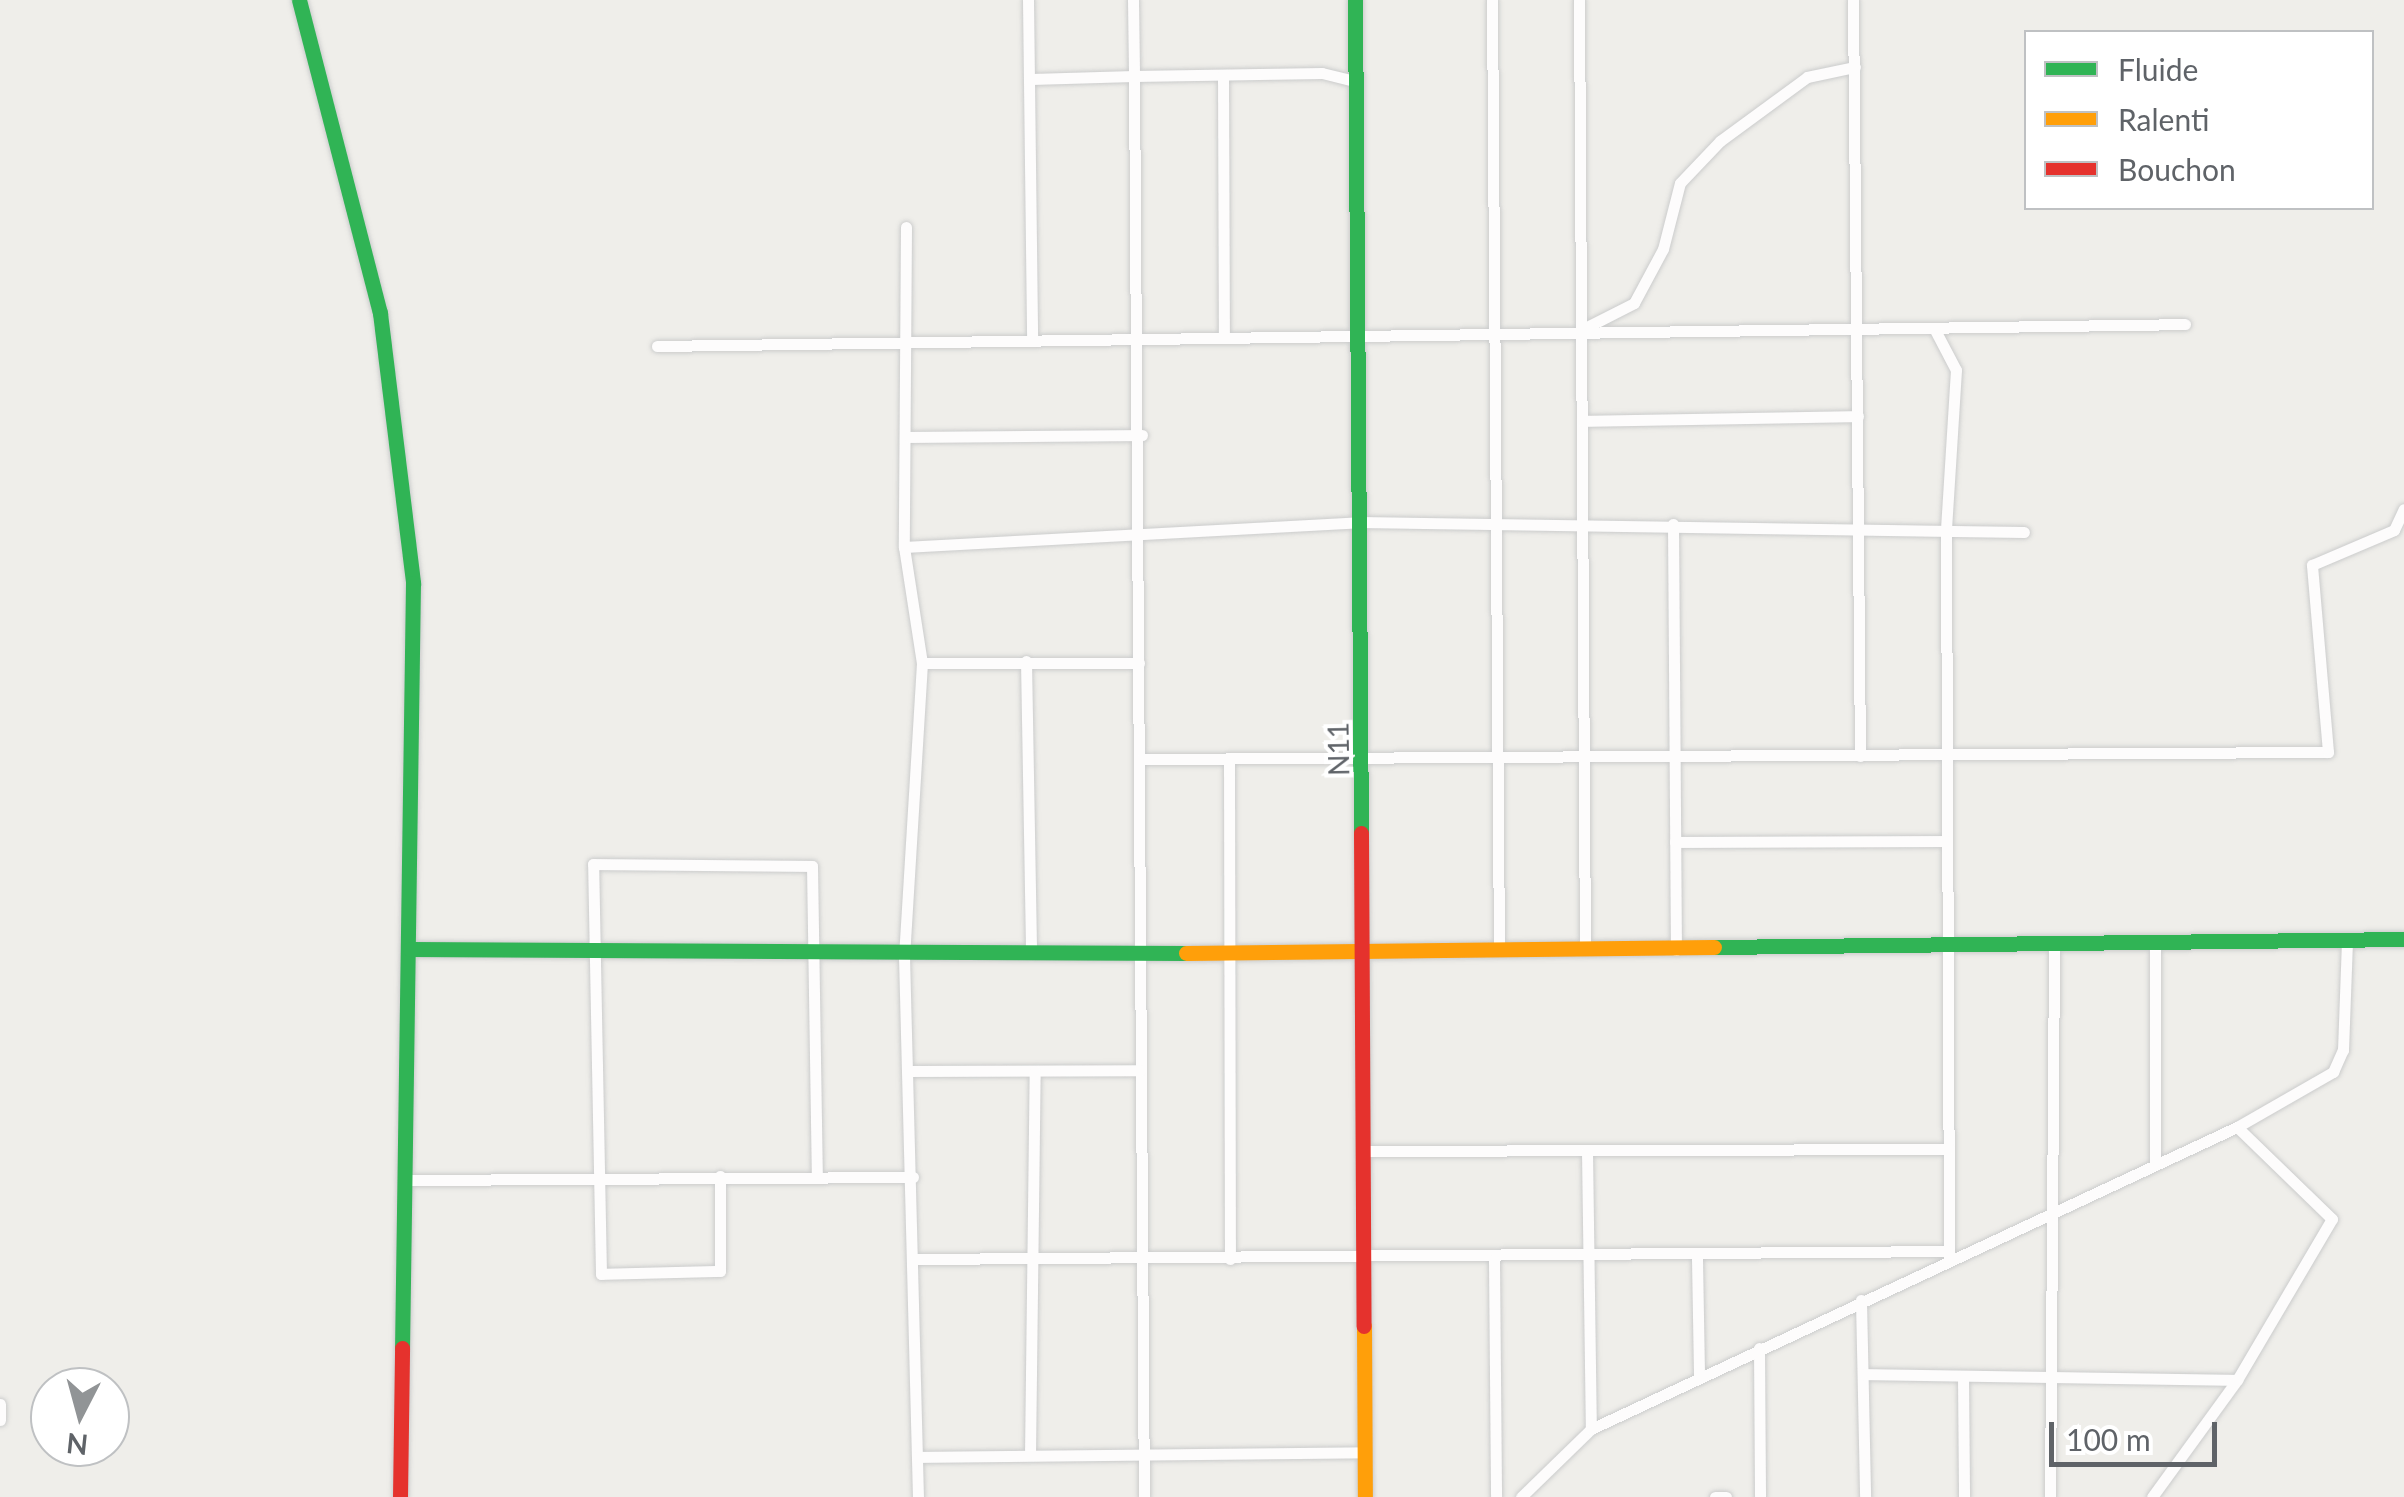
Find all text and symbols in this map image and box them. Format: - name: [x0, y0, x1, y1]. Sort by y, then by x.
- legend: [2024, 30, 2374, 210]
- text: Fluide: [2118, 51, 2198, 87]
- text: Ralenti: [2118, 101, 2209, 137]
- text: Bouchon: [2118, 151, 2236, 187]
- street label: N11: [1321, 722, 1355, 776]
- north arrow: [30, 1367, 130, 1467]
- scale bar: [2054, 1402, 2222, 1464]
- text: 100 m: [2066, 1421, 2151, 1457]
- text: N: [65, 1427, 90, 1463]

